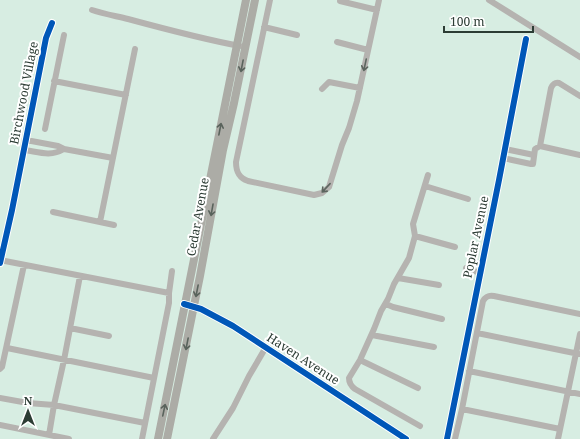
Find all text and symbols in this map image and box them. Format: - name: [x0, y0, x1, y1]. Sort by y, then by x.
- scale bar: [444, 8, 533, 34]
- text: 100 m: [450, 13, 485, 30]
- street label: Birchwood Village: [5, 40, 42, 146]
- one-way arrow: [237, 59, 245, 72]
- one-way arrow: [360, 59, 368, 72]
- one-way arrow: [217, 122, 225, 135]
- street label: Cedar Avenue: [182, 176, 213, 258]
- one-way arrow: [321, 183, 331, 193]
- street label: Poplar Avenue: [458, 194, 493, 280]
- one-way arrow: [208, 203, 216, 216]
- one-way arrow: [193, 284, 201, 297]
- street label: Haven Avenue: [264, 329, 343, 388]
- one-way arrow: [182, 338, 190, 351]
- north arrow: [8, 391, 48, 431]
- text: N: [24, 393, 33, 408]
- one-way arrow: [160, 404, 168, 417]

